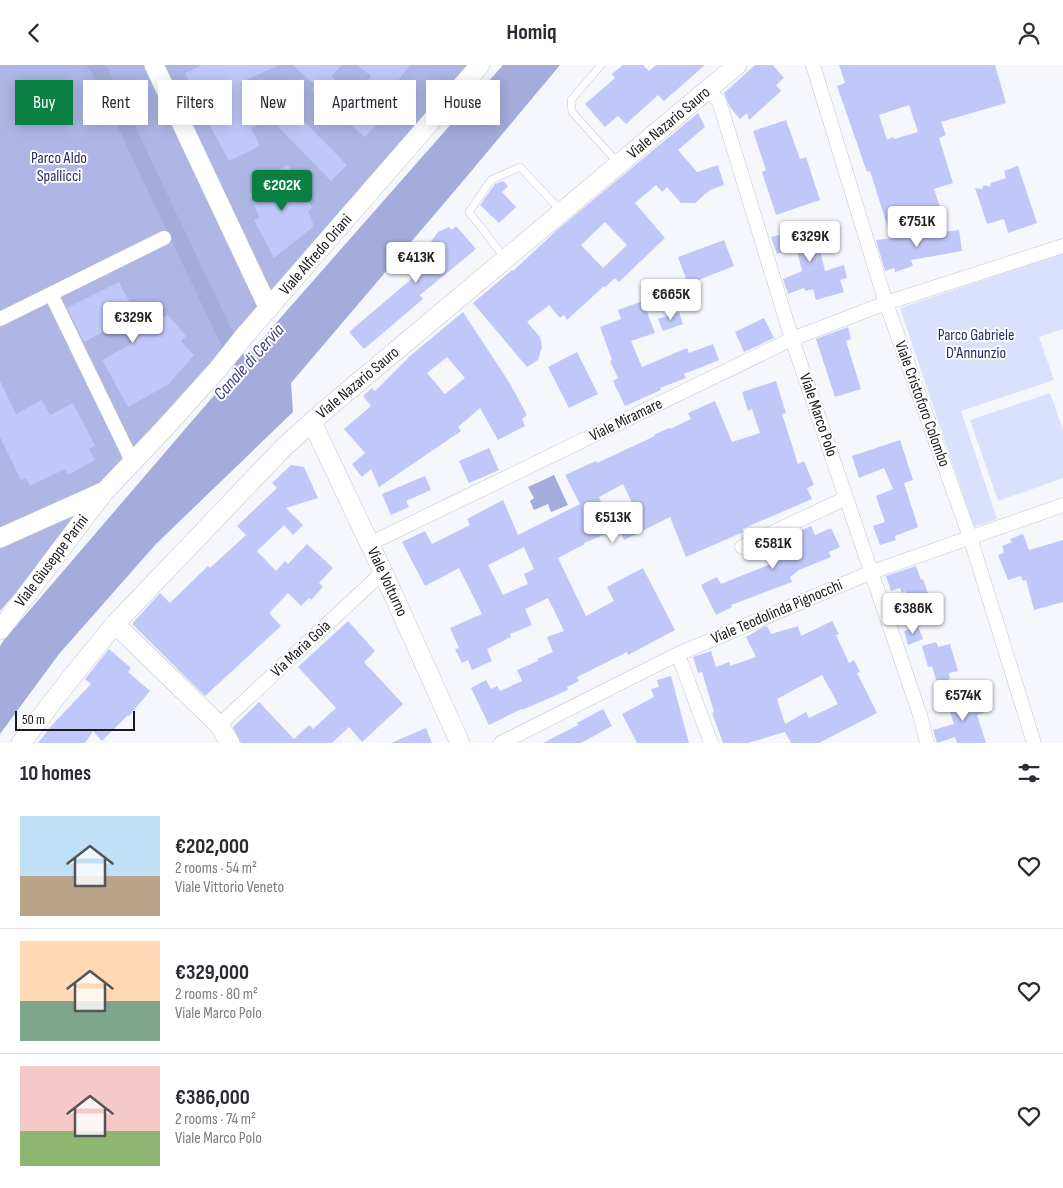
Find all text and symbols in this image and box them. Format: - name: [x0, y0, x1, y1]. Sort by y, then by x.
- icon: back: [20, 19, 48, 47]
- text: Homiq: [507, 19, 556, 46]
- icon: person: [1015, 19, 1043, 47]
- chip: Buy: [15, 80, 73, 125]
- chip: Rent: [83, 80, 148, 125]
- chip: Filters: [158, 80, 232, 125]
- chip: New: [242, 80, 304, 125]
- chip: Apartment: [314, 80, 416, 125]
- chip: House: [426, 80, 500, 125]
- street label: Viale Nazario Sauro: [624, 83, 714, 163]
- park label: Parco Aldo Spallicci: [31, 149, 87, 186]
- pin: €202K: [247, 169, 317, 212]
- text: €202K: [263, 176, 301, 195]
- pin: €751K: [882, 205, 952, 248]
- street label: Viale Alfredo Oriani: [276, 211, 356, 299]
- text: €751K: [899, 212, 935, 231]
- pin: €329K: [775, 221, 845, 263]
- text: €329K: [791, 227, 829, 246]
- pin: €413K: [381, 241, 451, 284]
- text: €413K: [397, 248, 435, 267]
- pin: €665K: [636, 279, 706, 321]
- text: €665K: [652, 285, 690, 304]
- pin: €329K: [98, 301, 168, 344]
- text: €329K: [114, 308, 152, 327]
- water label: Canale di Cervia: [209, 319, 289, 404]
- park label: Parco Gabriele D'Annunzio: [938, 326, 1014, 363]
- street label: Viale Cristoforo Colombo: [890, 338, 954, 470]
- street label: Viale Nazario Sauro: [313, 343, 403, 423]
- street label: Viale Marco Polo: [795, 371, 841, 459]
- street label: Viale Miramare: [587, 394, 665, 446]
- pin: €513K: [578, 501, 648, 544]
- text: €513K: [595, 508, 631, 527]
- street label: Viale Giuseppe Parini: [11, 511, 93, 611]
- pin: €581K: [738, 527, 808, 570]
- text: €581K: [754, 534, 792, 553]
- street label: Viale Volturno: [363, 544, 411, 620]
- street label: Viale Teodolinda Pignocchi: [708, 576, 846, 648]
- pin: €386K: [878, 593, 948, 635]
- text: €386K: [894, 599, 932, 618]
- street label: Via Maria Goia: [267, 617, 335, 681]
- pin: €574K: [928, 679, 998, 722]
- text: €574K: [945, 686, 981, 705]
- scale bar: [15, 708, 135, 731]
- text: 50 m: [22, 711, 45, 728]
- icon: filters: [1015, 759, 1043, 787]
- text: 10 homes: [20, 761, 91, 786]
- text: €202,000: [175, 834, 249, 859]
- icon: home: [60, 836, 120, 896]
- icon: heart: [1015, 852, 1043, 880]
- text: 2 rooms · 54 m²: [175, 859, 257, 878]
- text: Viale Vittorio Veneto: [175, 878, 284, 897]
- text: €329,000: [175, 960, 249, 985]
- icon: home: [60, 961, 120, 1021]
- icon: heart: [1015, 977, 1043, 1005]
- text: 2 rooms · 80 m²: [175, 985, 258, 1004]
- text: Viale Marco Polo: [175, 1004, 262, 1023]
- text: €386,000: [175, 1085, 250, 1110]
- icon: home: [60, 1086, 120, 1146]
- icon: heart: [1015, 1102, 1043, 1130]
- text: 2 rooms · 74 m²: [175, 1110, 256, 1129]
- text: Viale Marco Polo: [175, 1129, 262, 1148]

